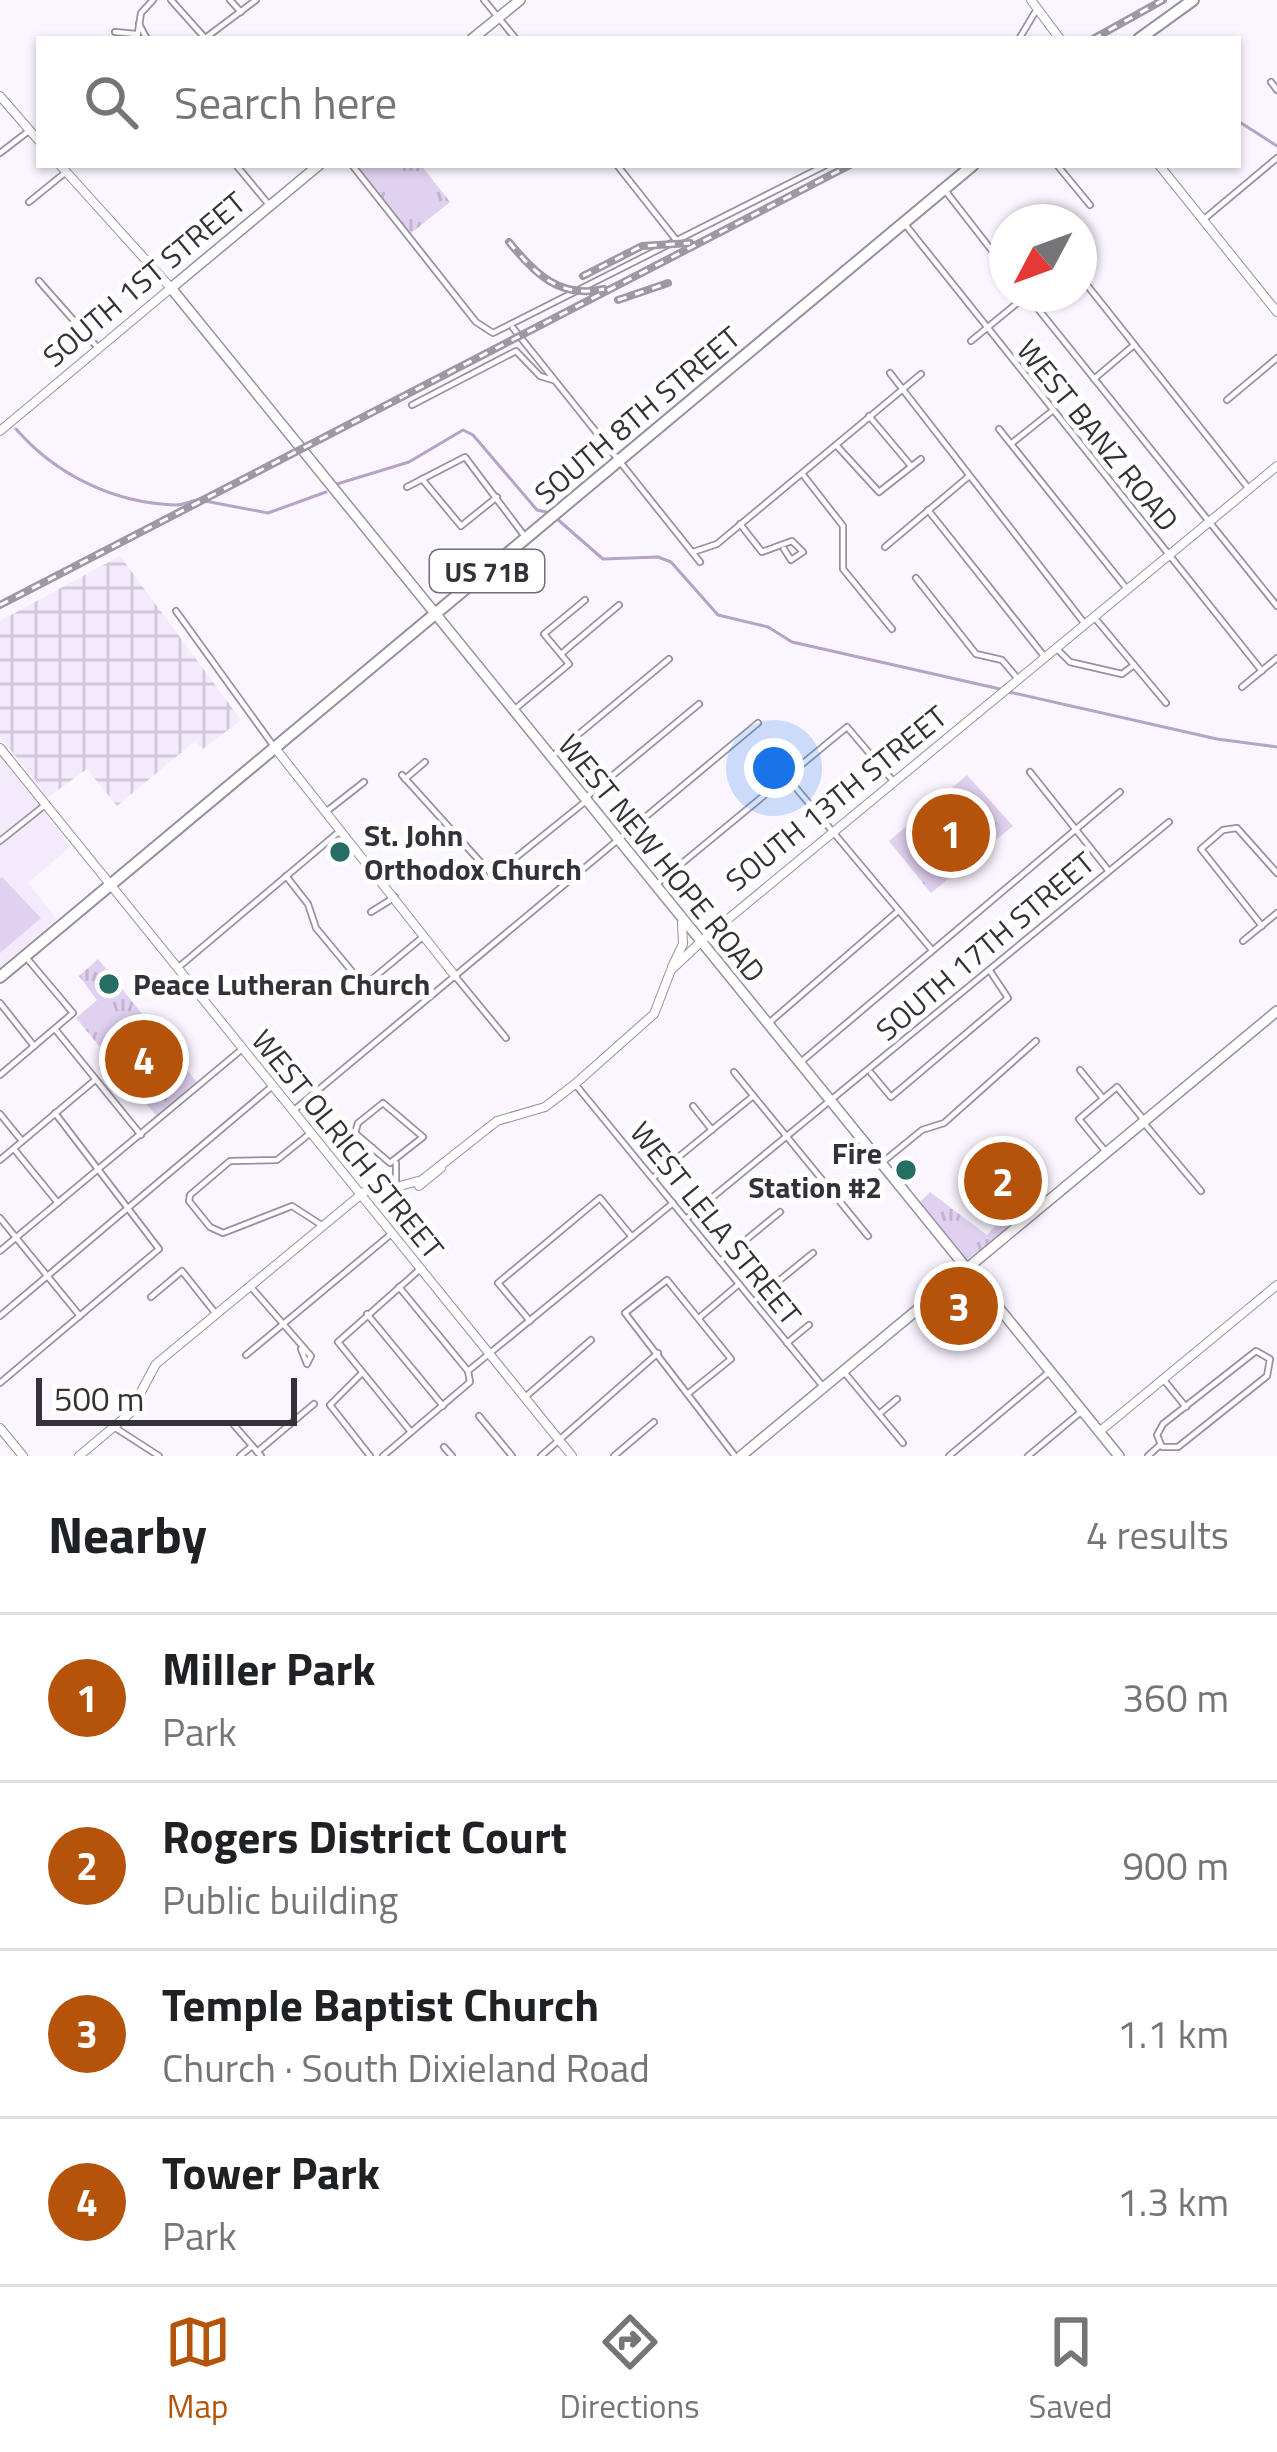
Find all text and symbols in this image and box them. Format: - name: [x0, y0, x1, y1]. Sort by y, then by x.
- search box: [36, 36, 1241, 168]
- text: Search here: [174, 68, 397, 136]
- icon: search: [78, 69, 144, 135]
- street label: SOUTH 1ST STREET: [32, 180, 256, 378]
- north arrow: [989, 204, 1097, 312]
- street label: SOUTH 8TH STREET: [524, 315, 750, 515]
- street label: WEST BANZ ROAD: [1006, 329, 1190, 541]
- road number: US 71B: [430, 550, 544, 592]
- street label: SOUTH 13TH STREET: [718, 698, 954, 898]
- street label: WEST NEW HOPE ROAD: [547, 724, 777, 992]
- your location: [744, 738, 804, 798]
- pin: 1: [912, 788, 990, 878]
- place label: St. John Orthodox Church: [364, 812, 582, 892]
- marker: St. John Orthodox Church: [327, 839, 353, 865]
- street label: SOUTH 17TH STREET: [865, 840, 1105, 1052]
- place label: Peace Lutheran Church: [133, 961, 430, 1007]
- marker: Peace Lutheran Church: [96, 971, 122, 997]
- pin: 4: [105, 1014, 183, 1104]
- street label: WEST OLRICH STREET: [241, 1019, 456, 1269]
- street label: WEST LELA STREET: [619, 1111, 813, 1335]
- place label: Fire Station #2: [748, 1130, 882, 1210]
- pin: 2: [964, 1136, 1042, 1226]
- marker: Fire Station #2: [893, 1157, 919, 1183]
- pin: 3: [920, 1261, 998, 1351]
- scale bar: [36, 1372, 297, 1425]
- text: 500 m: [54, 1374, 144, 1424]
- text: Nearby: [48, 1495, 207, 1573]
- text: 4 results: [1086, 1505, 1229, 1564]
- text: Miller Park: [162, 1634, 375, 1702]
- text: 1: [76, 1668, 98, 1727]
- text: 360 m: [1122, 1668, 1229, 1727]
- text: Park: [162, 1702, 237, 1761]
- text: Rogers District Court: [162, 1802, 567, 1870]
- text: 2: [76, 1836, 98, 1895]
- text: 900 m: [1122, 1836, 1229, 1895]
- text: Public building: [162, 1870, 398, 1929]
- text: Temple Baptist Church: [162, 1970, 599, 2038]
- text: 3: [76, 2004, 98, 2063]
- text: 1.1 km: [1117, 2004, 1229, 2063]
- text: Church · South Dixieland Road: [162, 2038, 650, 2097]
- text: Tower Park: [162, 2138, 380, 2206]
- text: 4: [76, 2172, 98, 2231]
- text: 1.3 km: [1117, 2172, 1229, 2231]
- text: Park: [162, 2206, 237, 2265]
- tab: Map: [165, 2309, 231, 2431]
- tab: Directions: [560, 2309, 700, 2431]
- tab: Saved: [1029, 2309, 1112, 2431]

